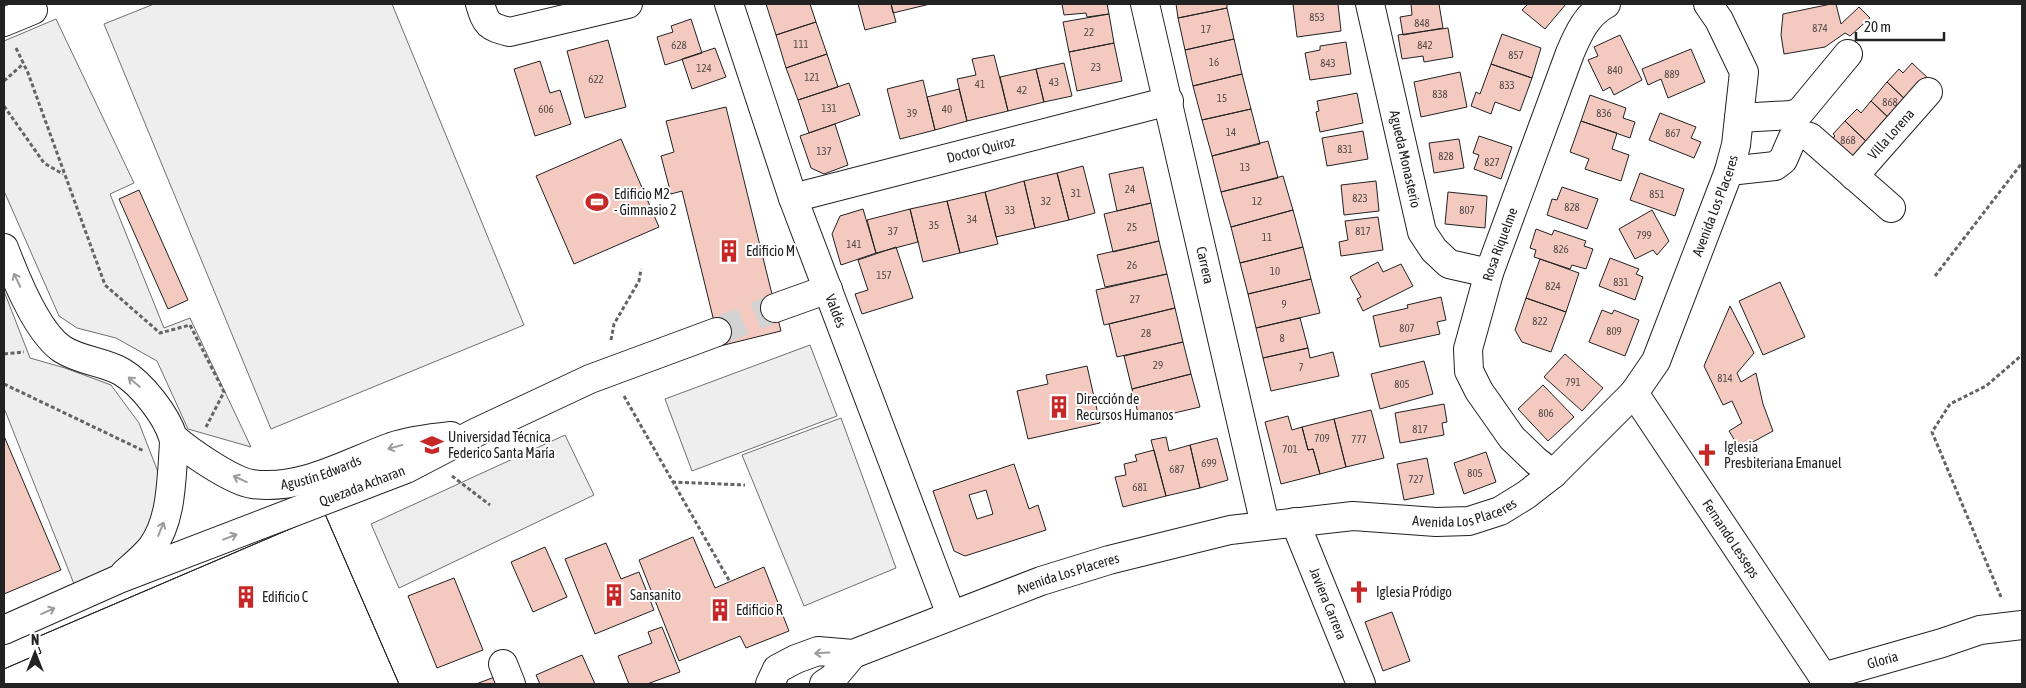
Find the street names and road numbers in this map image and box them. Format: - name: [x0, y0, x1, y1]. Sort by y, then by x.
- street label: Villa Lorena: [1865, 106, 1917, 162]
- street label: Agueda Monasterio: [1386, 109, 1424, 209]
- street label: Doctor Quiroz: [945, 133, 1017, 166]
- street label: Avenida Los Placeres: [1689, 153, 1741, 259]
- street label: Rosa Riquelme: [1479, 205, 1520, 283]
- street label: Carrera: [1193, 245, 1217, 285]
- street label: Valdés: [822, 292, 849, 330]
- street label: Agustín Edwards: [280, 452, 364, 492]
- street label: Quezada Acharan: [317, 462, 407, 510]
- street label: Avenida Los Placeres: [1412, 495, 1519, 530]
- street label: Fernando Lesseps: [1699, 496, 1763, 581]
- street label: Avenida Los Placeres: [1014, 550, 1121, 598]
- street label: Javiera Carrera: [1306, 565, 1350, 642]
- street label: Gloria: [1865, 648, 1900, 672]

